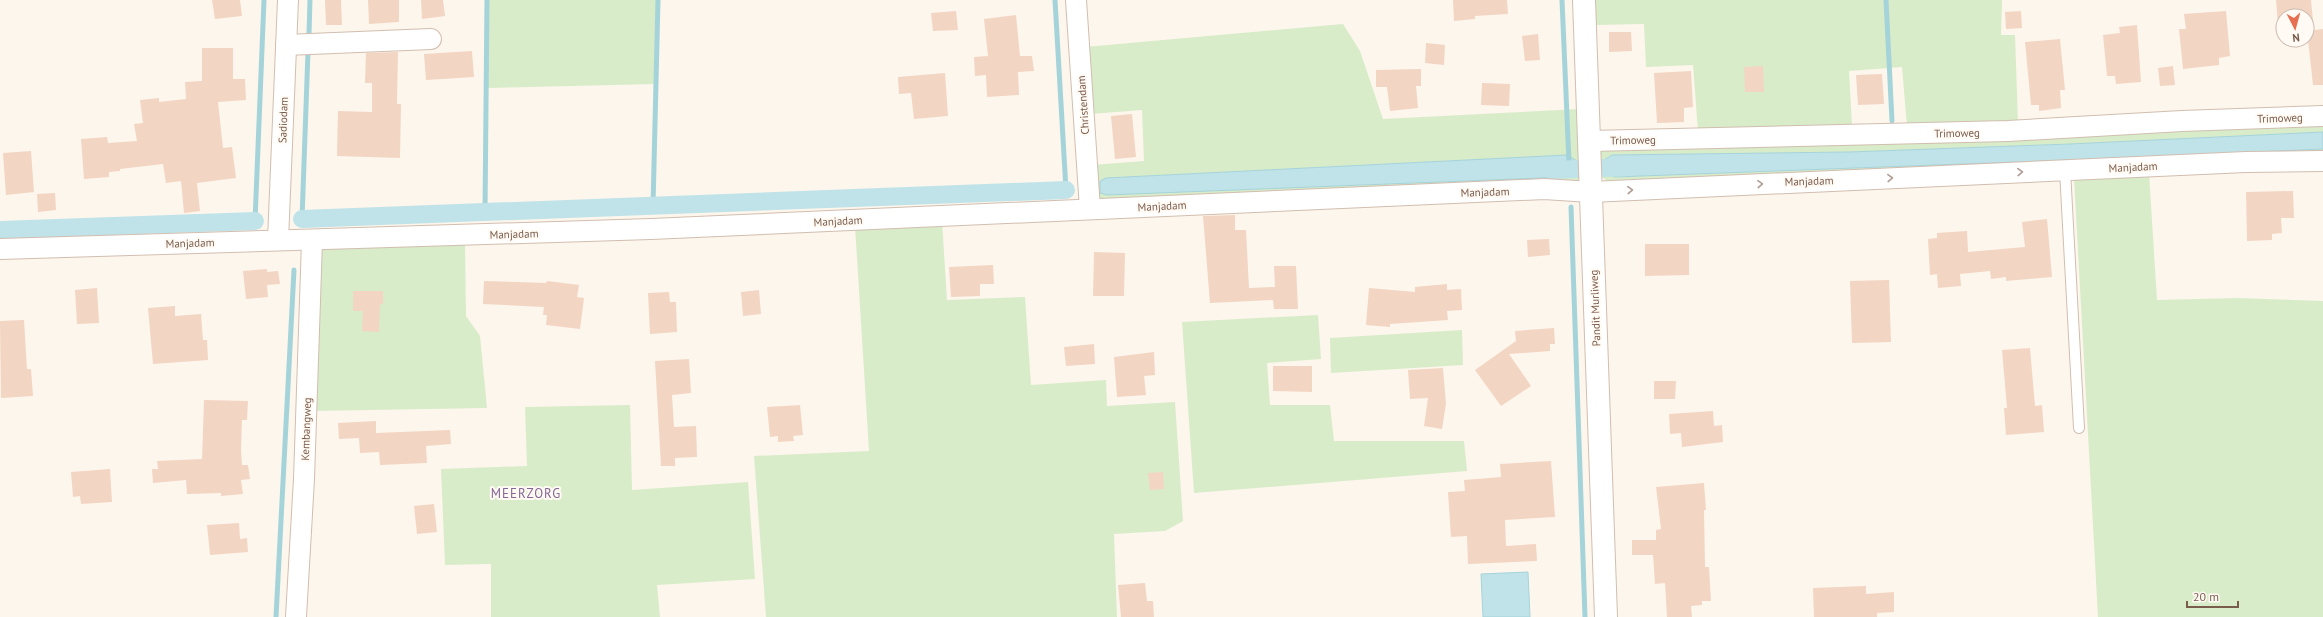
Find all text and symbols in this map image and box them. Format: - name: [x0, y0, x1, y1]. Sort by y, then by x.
- north arrow: [2275, 8, 2315, 48]
- text: N: [2292, 31, 2300, 45]
- street label: Christendam: [1074, 75, 1092, 135]
- street label: Sadiodam: [275, 97, 291, 143]
- street label: Trimoweg: [2257, 110, 2303, 126]
- street label: Trimoweg: [1934, 126, 1980, 140]
- street label: Trimoweg: [1610, 133, 1656, 147]
- street label: Manjadam: [2108, 159, 2158, 175]
- one-way arrow: [2017, 168, 2023, 177]
- street label: Manjadam: [1784, 173, 1834, 189]
- one-way arrow: [1887, 174, 1893, 182]
- one-way arrow: [1757, 179, 1763, 188]
- street label: Manjadam: [1460, 184, 1510, 200]
- one-way arrow: [1627, 185, 1633, 194]
- street label: Manjadam: [1137, 198, 1187, 214]
- street label: Manjadam: [813, 213, 863, 229]
- street label: Manjadam: [489, 226, 539, 242]
- street label: Manjadam: [165, 235, 215, 251]
- street label: Pandit Murliweg: [1587, 269, 1603, 347]
- street label: Kembangweg: [298, 397, 314, 461]
- district label: MEERZORG: [491, 485, 561, 502]
- scale bar: [2187, 583, 2238, 609]
- text: 20 m: [2193, 589, 2219, 604]

